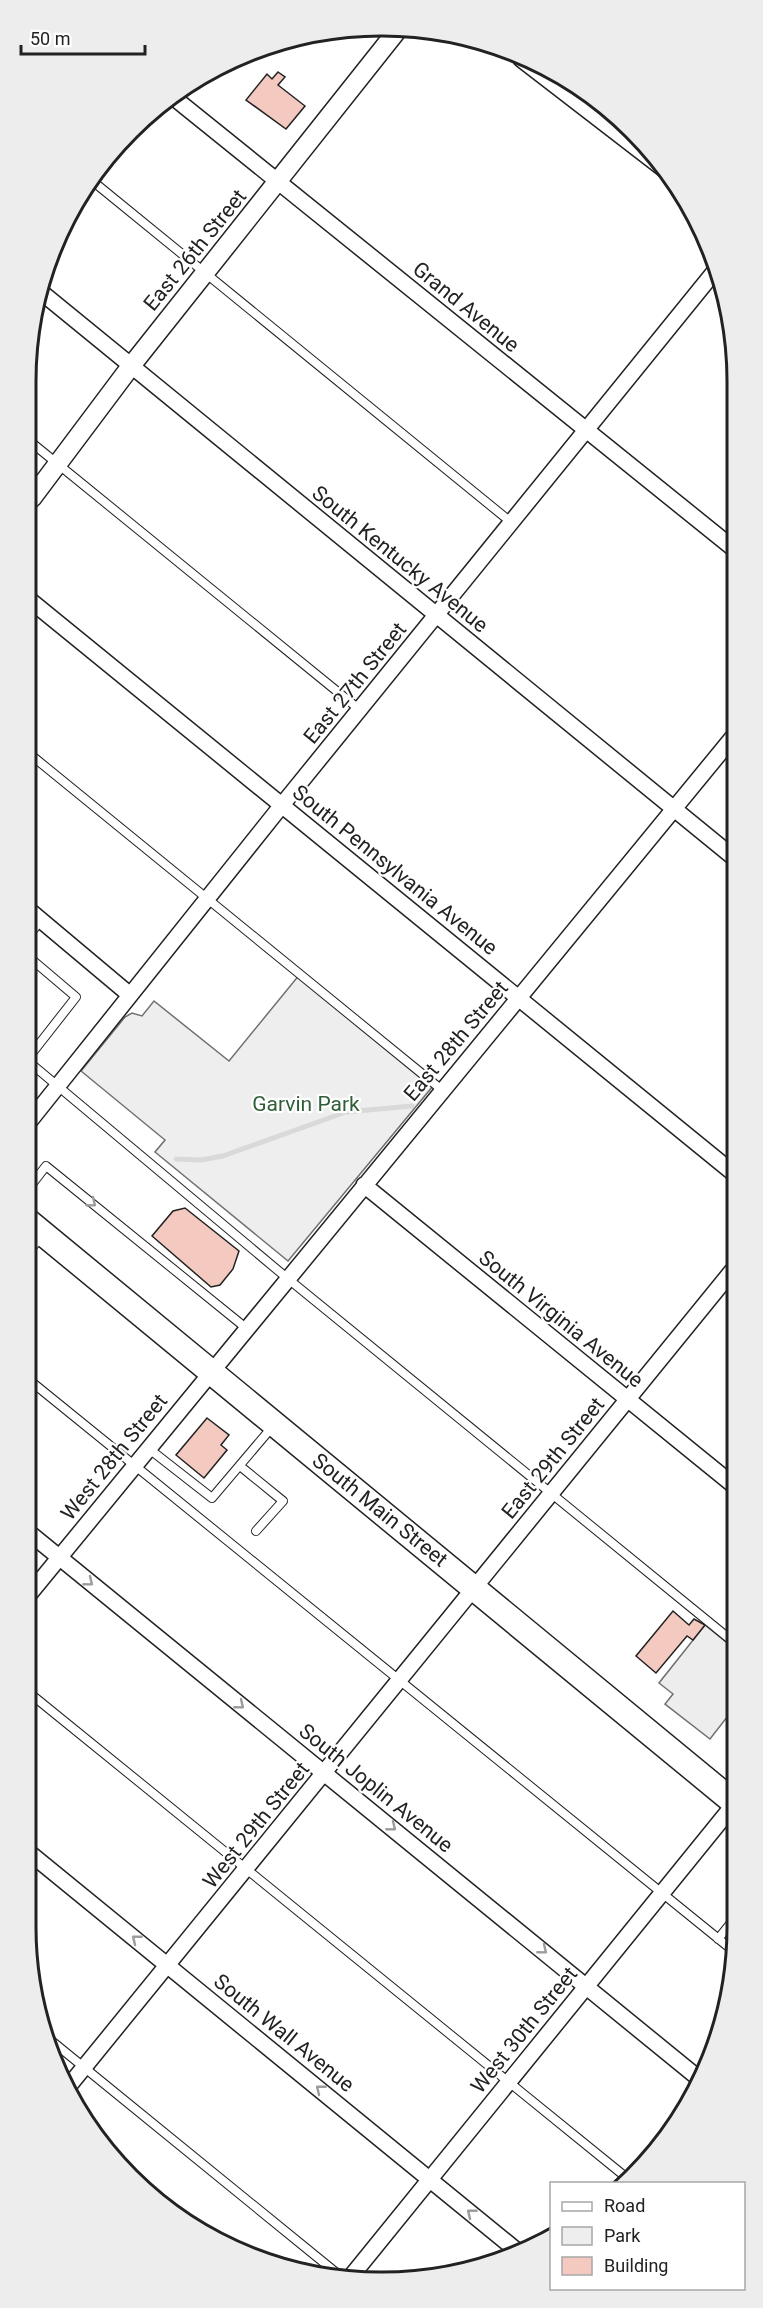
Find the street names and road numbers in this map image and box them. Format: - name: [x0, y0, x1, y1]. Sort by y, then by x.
- street label: East 26th Street: [139, 184, 251, 315]
- street label: Grand Avenue: [408, 257, 524, 357]
- street label: South Kentucky Avenue: [307, 481, 493, 637]
- street label: East 27th Street: [299, 617, 411, 748]
- street label: South Pennsylvania Avenue: [288, 780, 502, 960]
- street label: East 28th Street: [399, 976, 513, 1106]
- street label: South Virginia Avenue: [474, 1245, 648, 1393]
- street label: West 28th Street: [56, 1389, 172, 1525]
- street label: East 29th Street: [497, 1392, 609, 1523]
- street label: South Main Street: [308, 1448, 452, 1572]
- street label: South Joplin Avenue: [294, 1719, 458, 1857]
- street label: West 29th Street: [198, 1757, 314, 1893]
- street label: West 30th Street: [466, 1962, 582, 2098]
- street label: South Wall Avenue: [209, 1969, 359, 2097]

